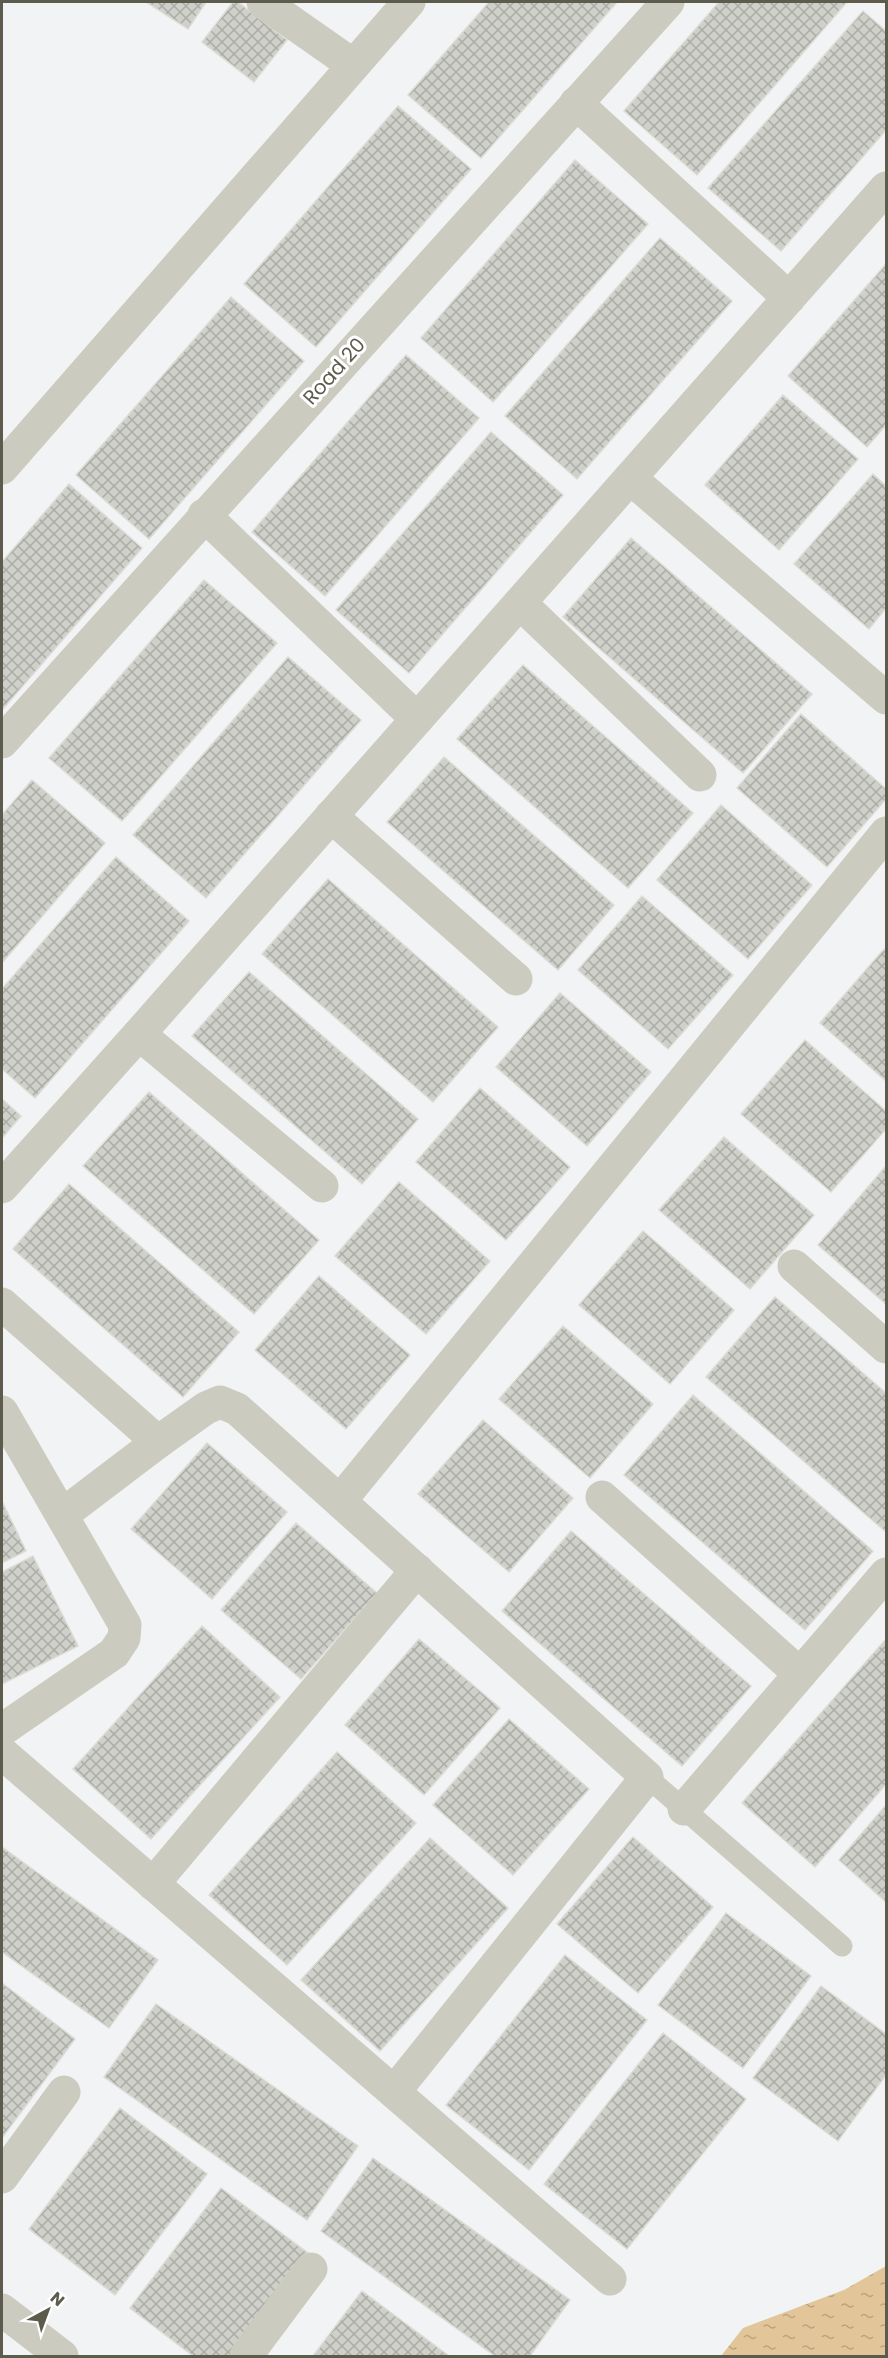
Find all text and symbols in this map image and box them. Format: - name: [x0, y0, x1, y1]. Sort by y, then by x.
- street label: Road 20: [296, 331, 372, 411]
- north arrow: [18, 2280, 78, 2340]
- text: N: [45, 2286, 70, 2312]

